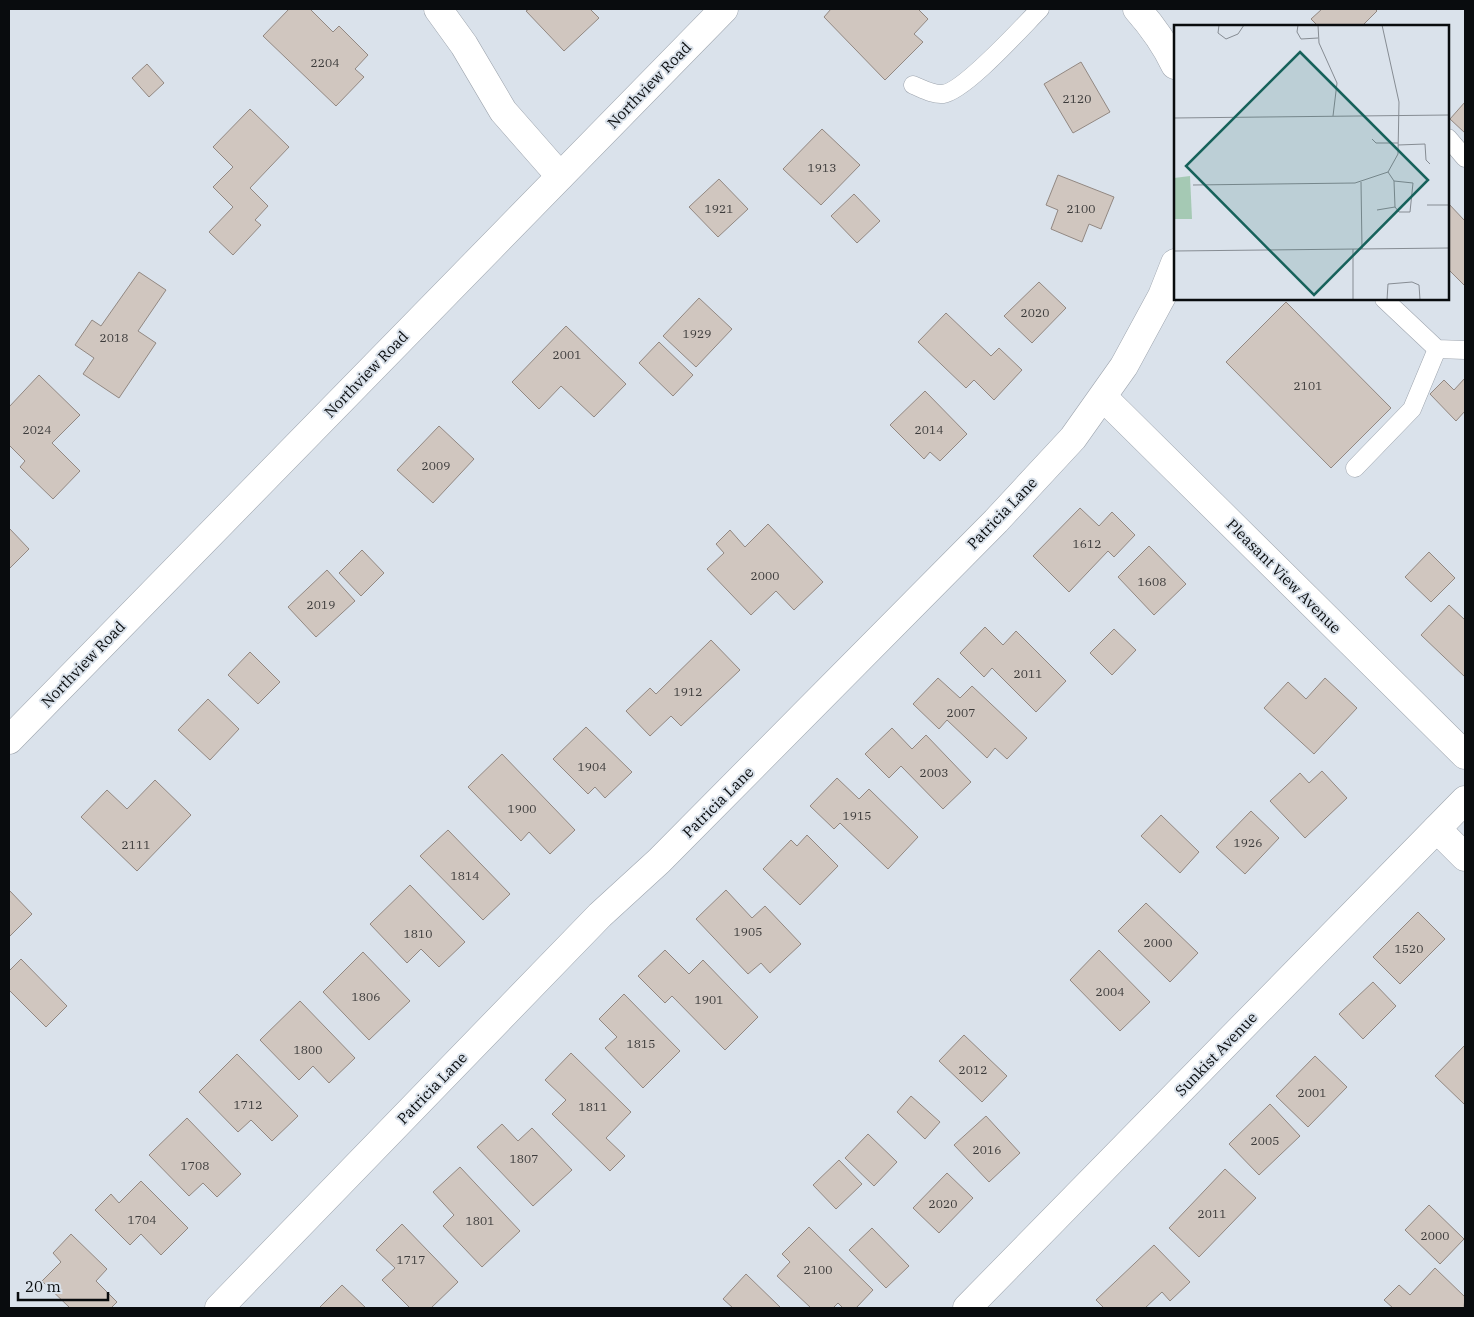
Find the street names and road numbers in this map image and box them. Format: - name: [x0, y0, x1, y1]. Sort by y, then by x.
- street label: Northview Road: [603, 38, 695, 132]
- street label: Northview Road: [320, 327, 412, 421]
- street label: Patricia Lane: [963, 473, 1041, 553]
- street label: Pleasant View Avenue: [1223, 515, 1345, 637]
- street label: Northview Road: [37, 617, 129, 711]
- street label: Patricia Lane: [679, 763, 757, 841]
- street label: Sunkist Avenue: [1171, 1008, 1261, 1100]
- street label: Patricia Lane: [393, 1048, 471, 1128]

